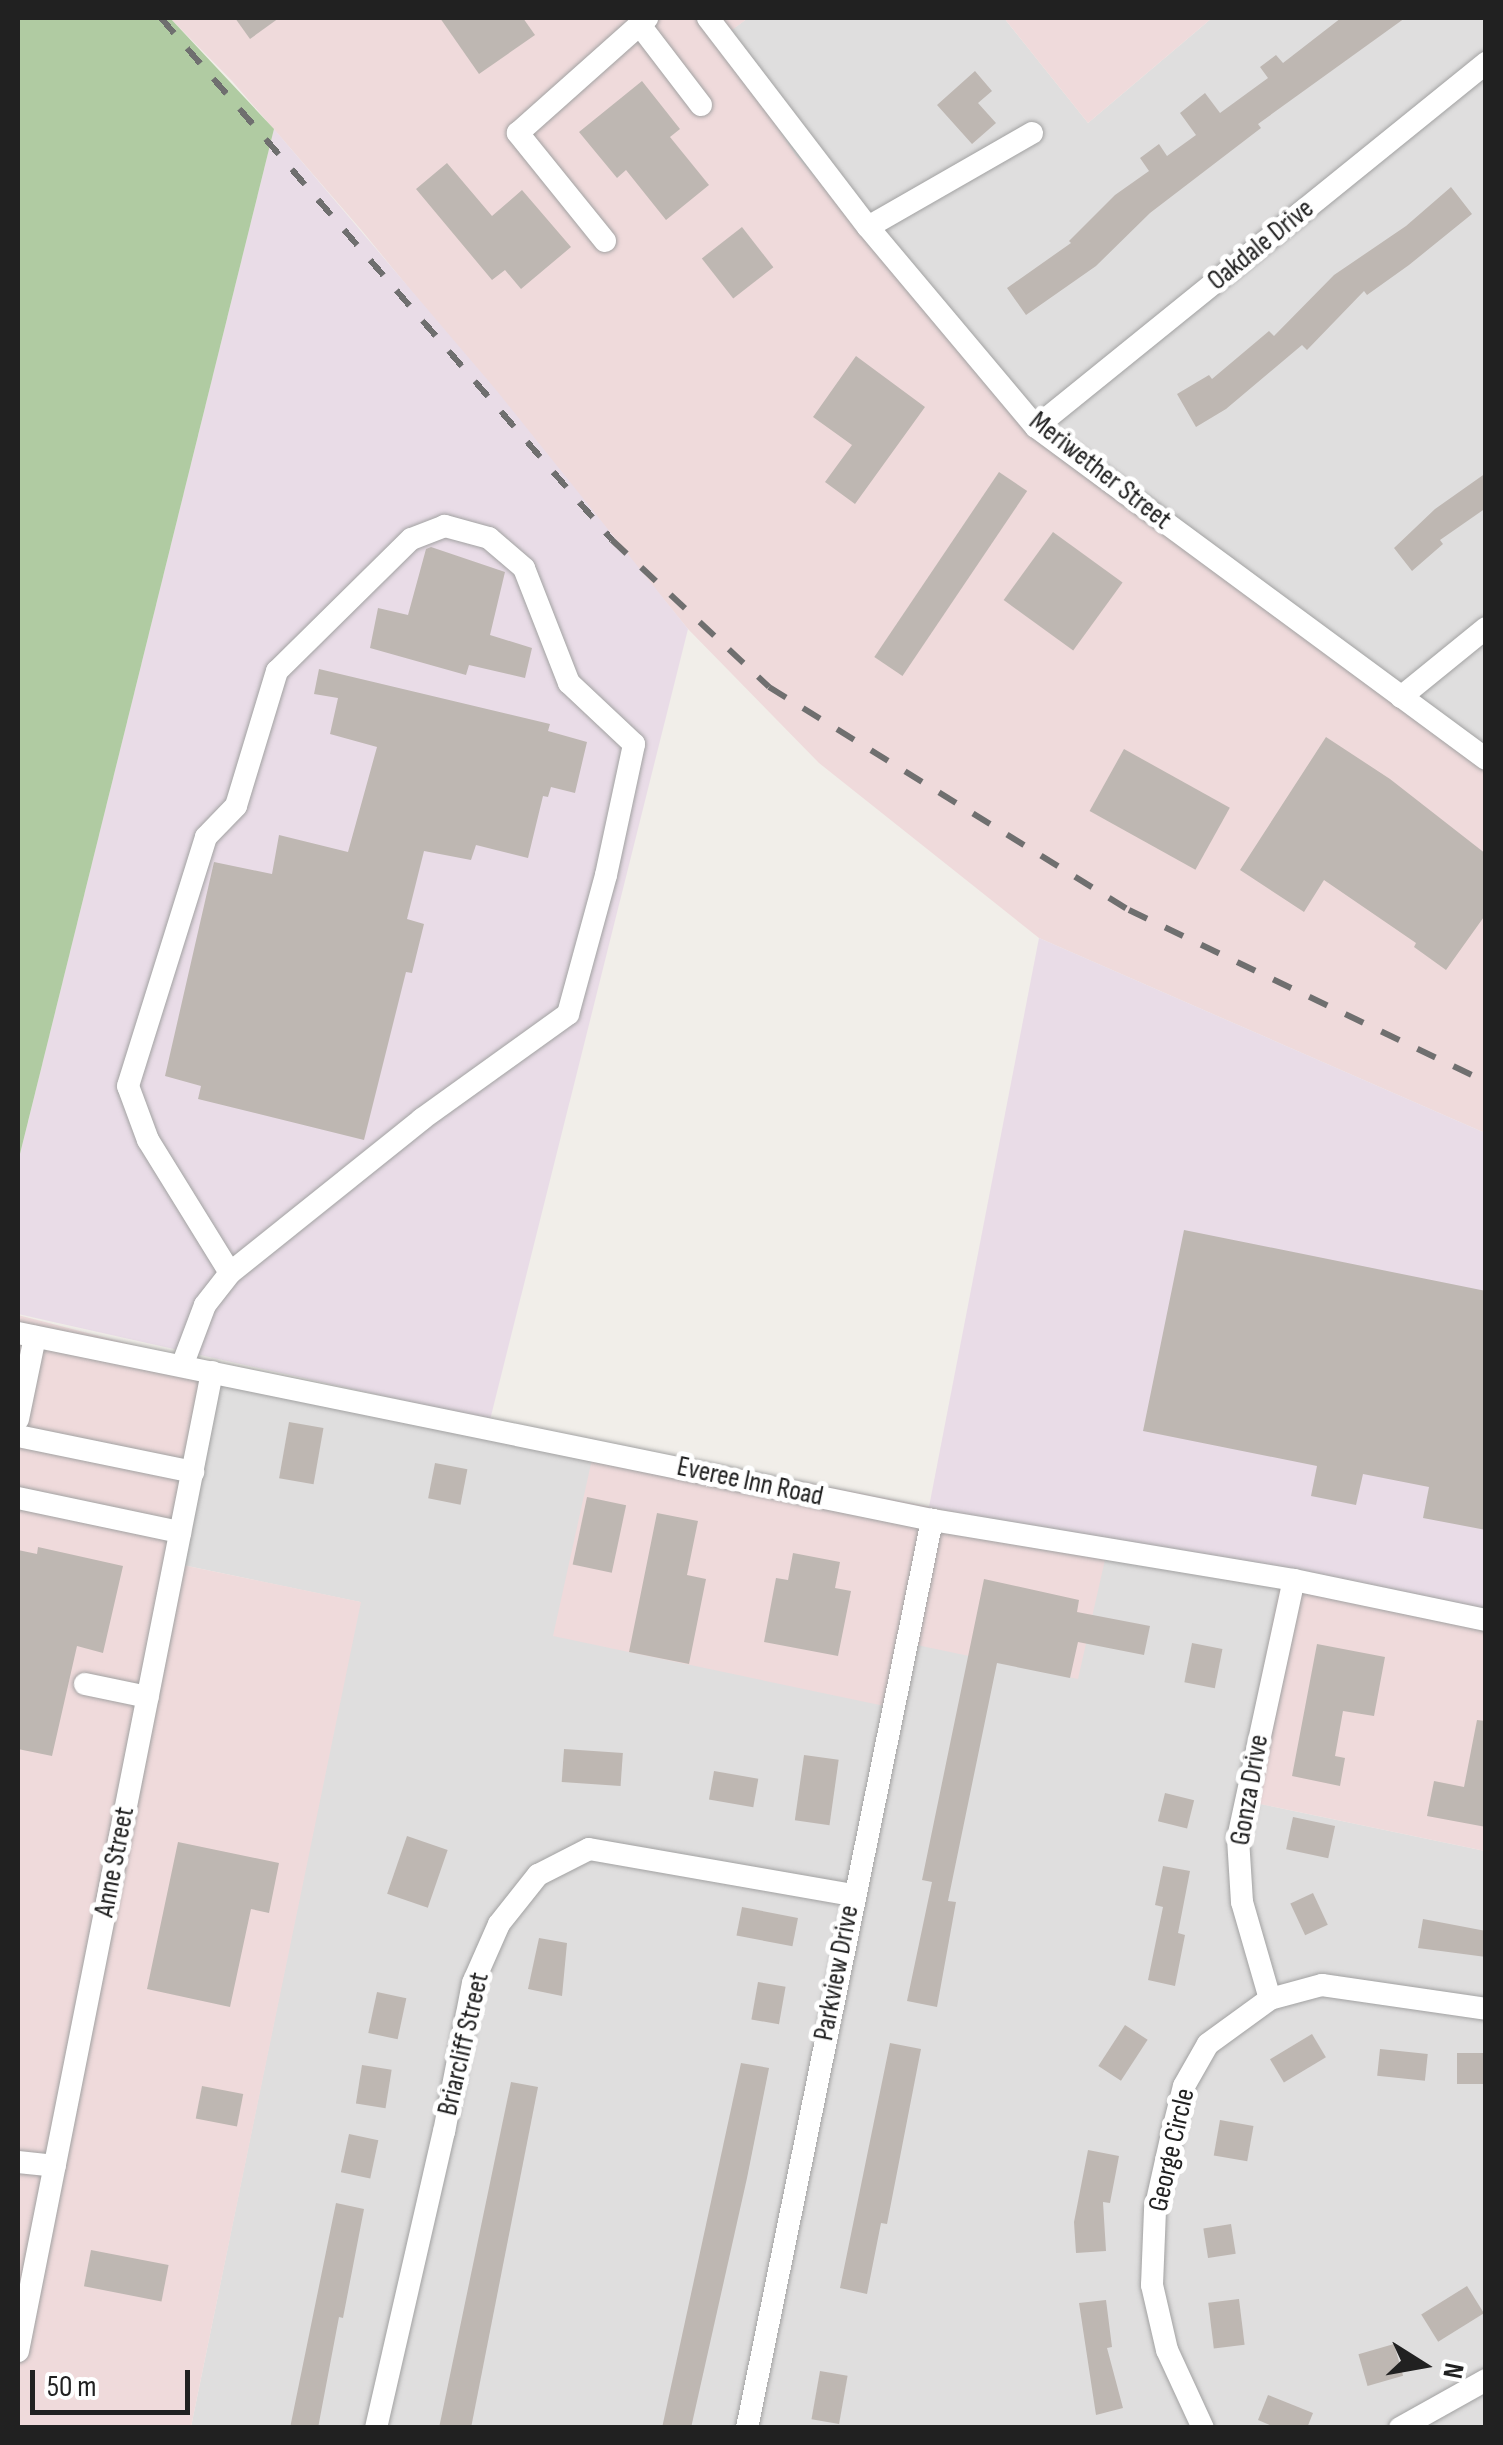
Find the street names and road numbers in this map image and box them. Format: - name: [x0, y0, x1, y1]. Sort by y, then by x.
- street label: Oakdale Drive: [1201, 192, 1321, 298]
- street label: Meriwether Street: [1022, 405, 1178, 537]
- street label: Everee Inn Road: [674, 1450, 826, 1514]
- street label: Gonza Drive: [1224, 1732, 1276, 1848]
- street label: Anne Street: [88, 1804, 142, 1920]
- street label: Parkview Drive: [807, 1902, 867, 2044]
- street label: Briarcliff Street: [431, 1969, 497, 2119]
- street label: George Circle: [1142, 2085, 1202, 2215]

